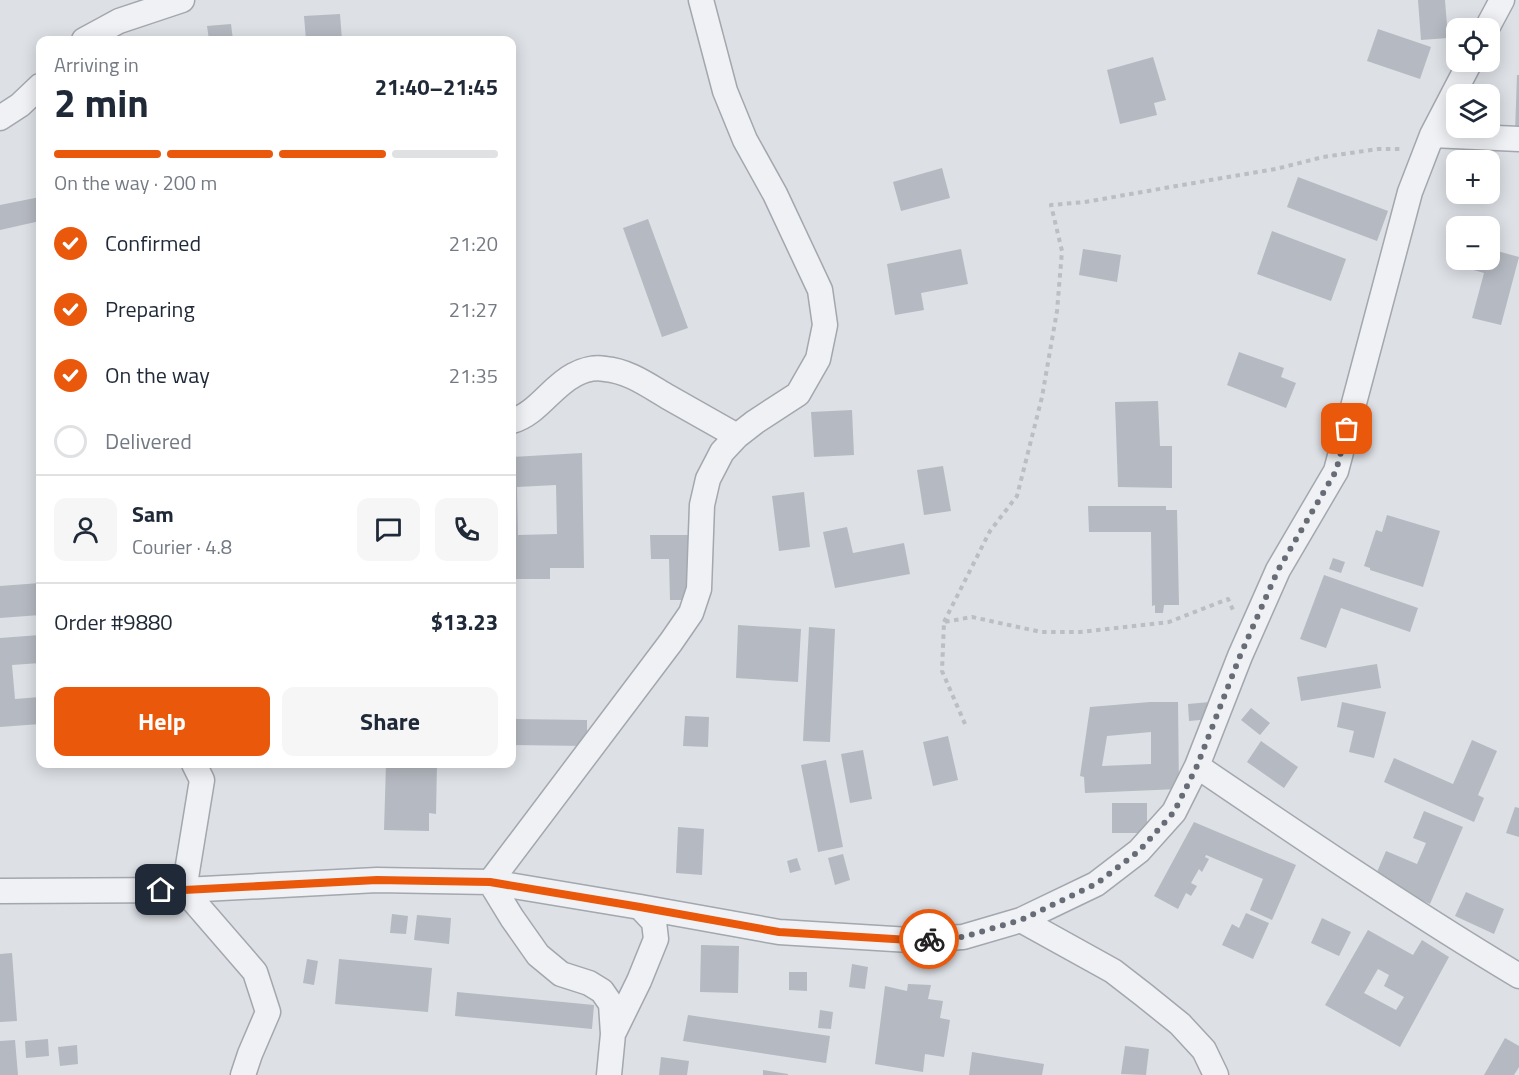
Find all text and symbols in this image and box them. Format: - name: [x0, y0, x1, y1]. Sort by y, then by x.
- map controls: [1446, 18, 1500, 270]
- button: locate: [1446, 18, 1500, 72]
- text: Arriving in: [54, 49, 139, 80]
- text: 21:40–21:45: [375, 70, 498, 104]
- text: 2 min: [54, 73, 149, 132]
- button: layers: [1446, 84, 1500, 138]
- button: +: [1446, 150, 1500, 204]
- text: On the way · 200 m: [54, 167, 217, 198]
- button: −: [1446, 216, 1500, 270]
- text: Confirmed: [105, 226, 201, 260]
- icon: check: [54, 227, 87, 260]
- text: 21:20: [449, 228, 498, 259]
- text: Preparing: [105, 292, 195, 326]
- icon: check: [54, 293, 87, 326]
- text: 21:27: [449, 294, 498, 325]
- text: On the way: [105, 358, 210, 392]
- icon: check: [54, 359, 87, 392]
- text: 21:35: [449, 360, 498, 391]
- pin: [1321, 403, 1372, 454]
- icon: bag: [1330, 412, 1363, 445]
- text: Delivered: [105, 424, 192, 458]
- text: Sam: [132, 497, 174, 531]
- button: person: [54, 498, 117, 561]
- button: chat: [357, 498, 420, 561]
- button: phone: [435, 498, 498, 561]
- text: Courier · 4.8: [132, 531, 232, 562]
- text: Order #9880: [54, 605, 173, 639]
- text: $13.23: [431, 605, 498, 639]
- button: Help: [54, 687, 270, 756]
- button: Share: [282, 687, 498, 756]
- pin: [135, 864, 186, 915]
- icon: home: [144, 873, 177, 906]
- courier: [899, 909, 959, 969]
- icon: bike: [913, 923, 946, 956]

